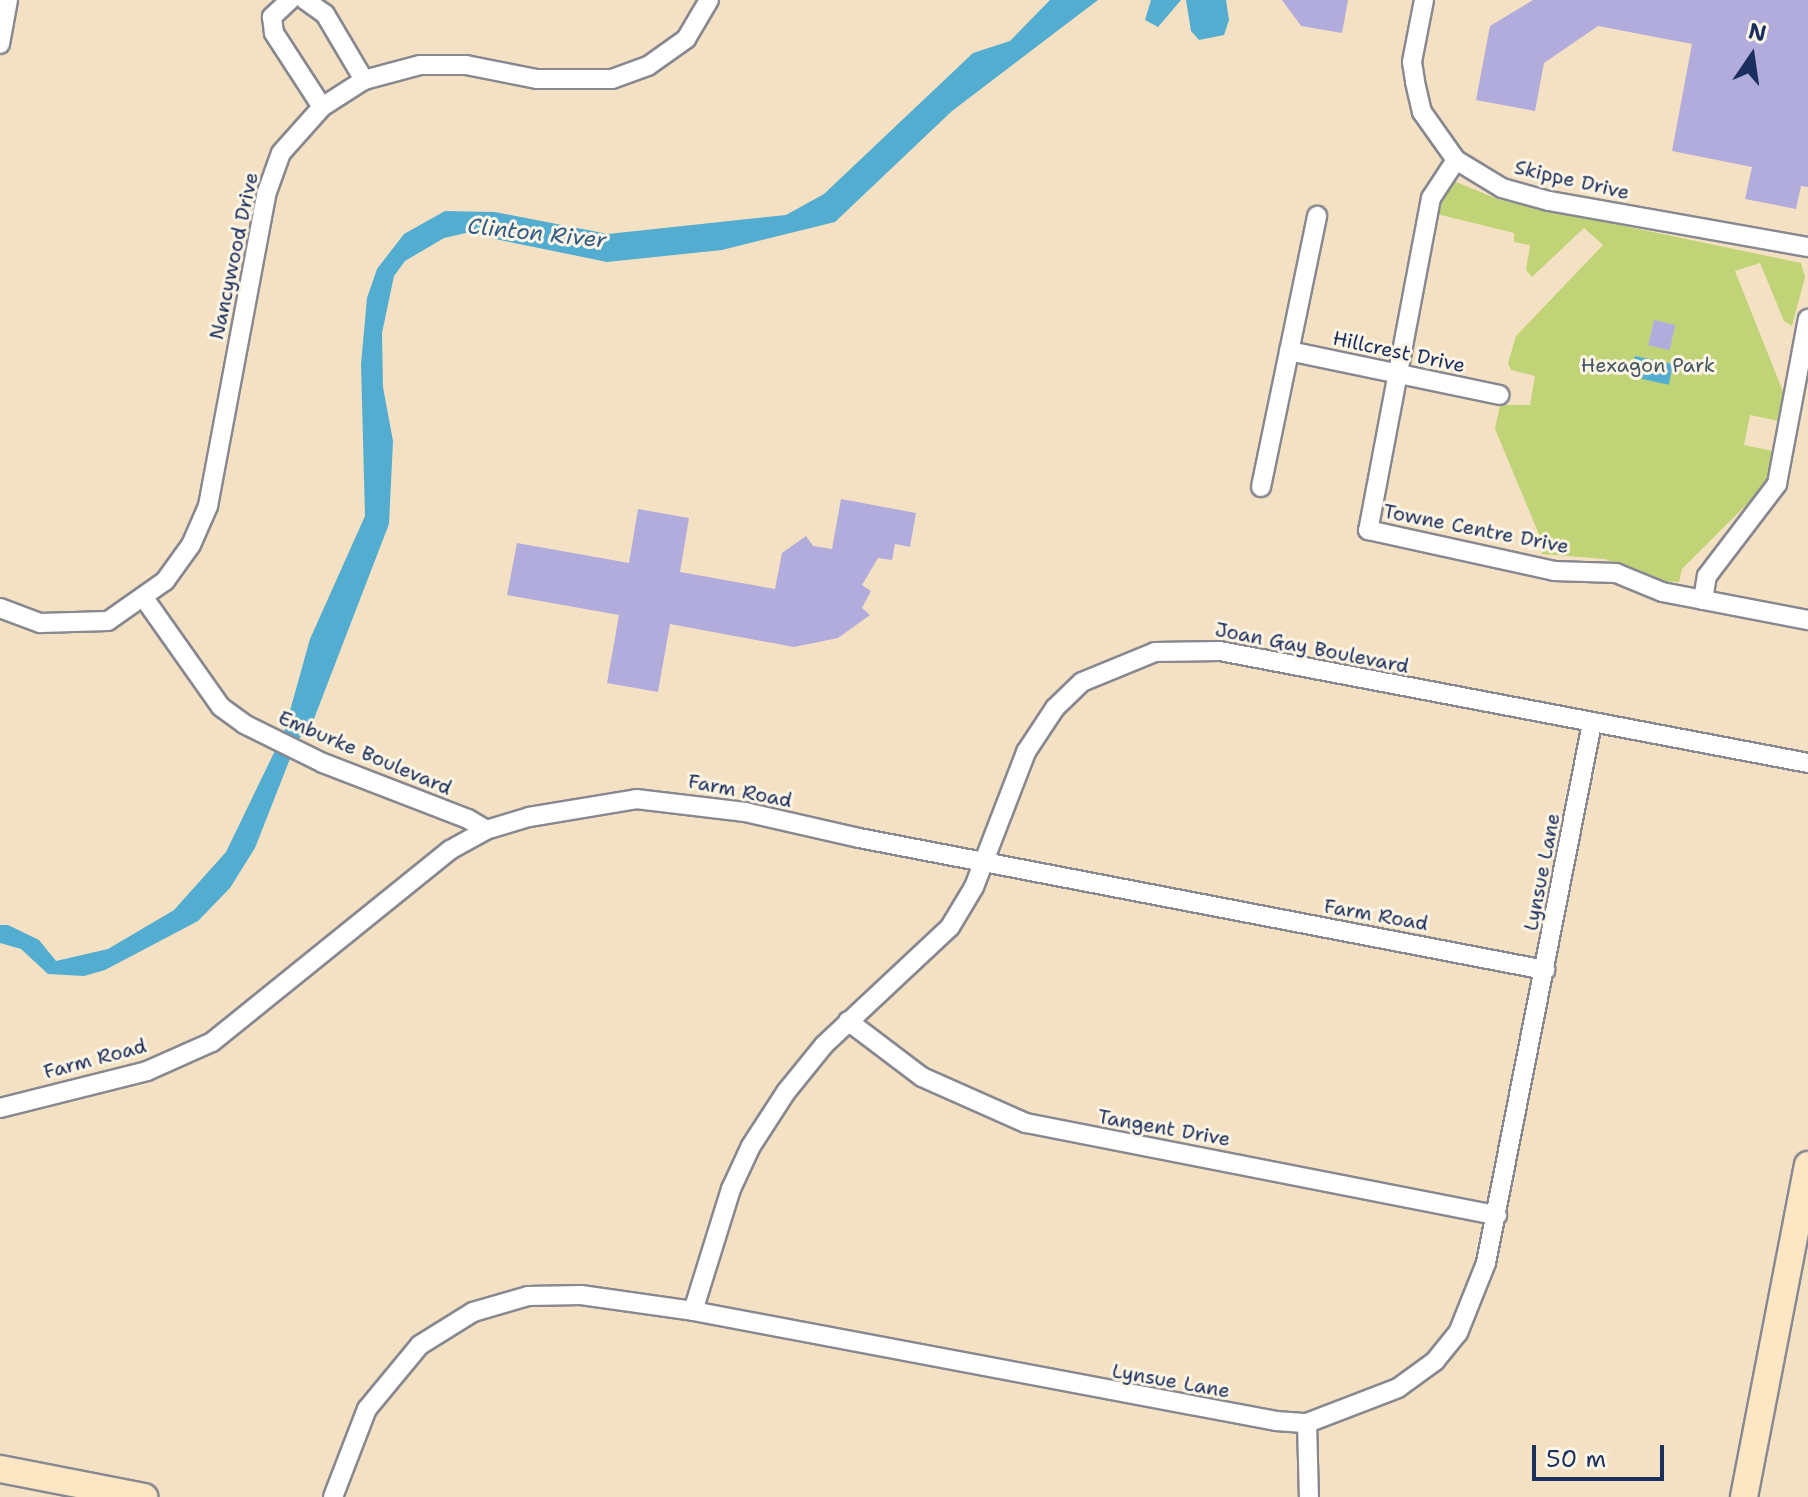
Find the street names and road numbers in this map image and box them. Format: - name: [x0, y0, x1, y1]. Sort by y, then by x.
- street label: Skippe Drive: [1512, 155, 1632, 205]
- street label: Nancywood Drive: [205, 170, 263, 342]
- street label: Hillcrest Drive: [1331, 326, 1467, 378]
- street label: Towne Centre Drive: [1381, 499, 1571, 559]
- street label: Joan Gay Boulevard: [1213, 617, 1411, 679]
- street label: Emburke Boulevard: [275, 706, 455, 800]
- street label: Farm Road: [686, 769, 794, 813]
- street label: Lynsue Lane: [1519, 811, 1565, 933]
- street label: Farm Road: [1322, 894, 1430, 936]
- street label: Farm Road: [41, 1034, 149, 1084]
- street label: Tangent Drive: [1096, 1105, 1232, 1151]
- street label: Lynsue Lane: [1110, 1359, 1232, 1403]

